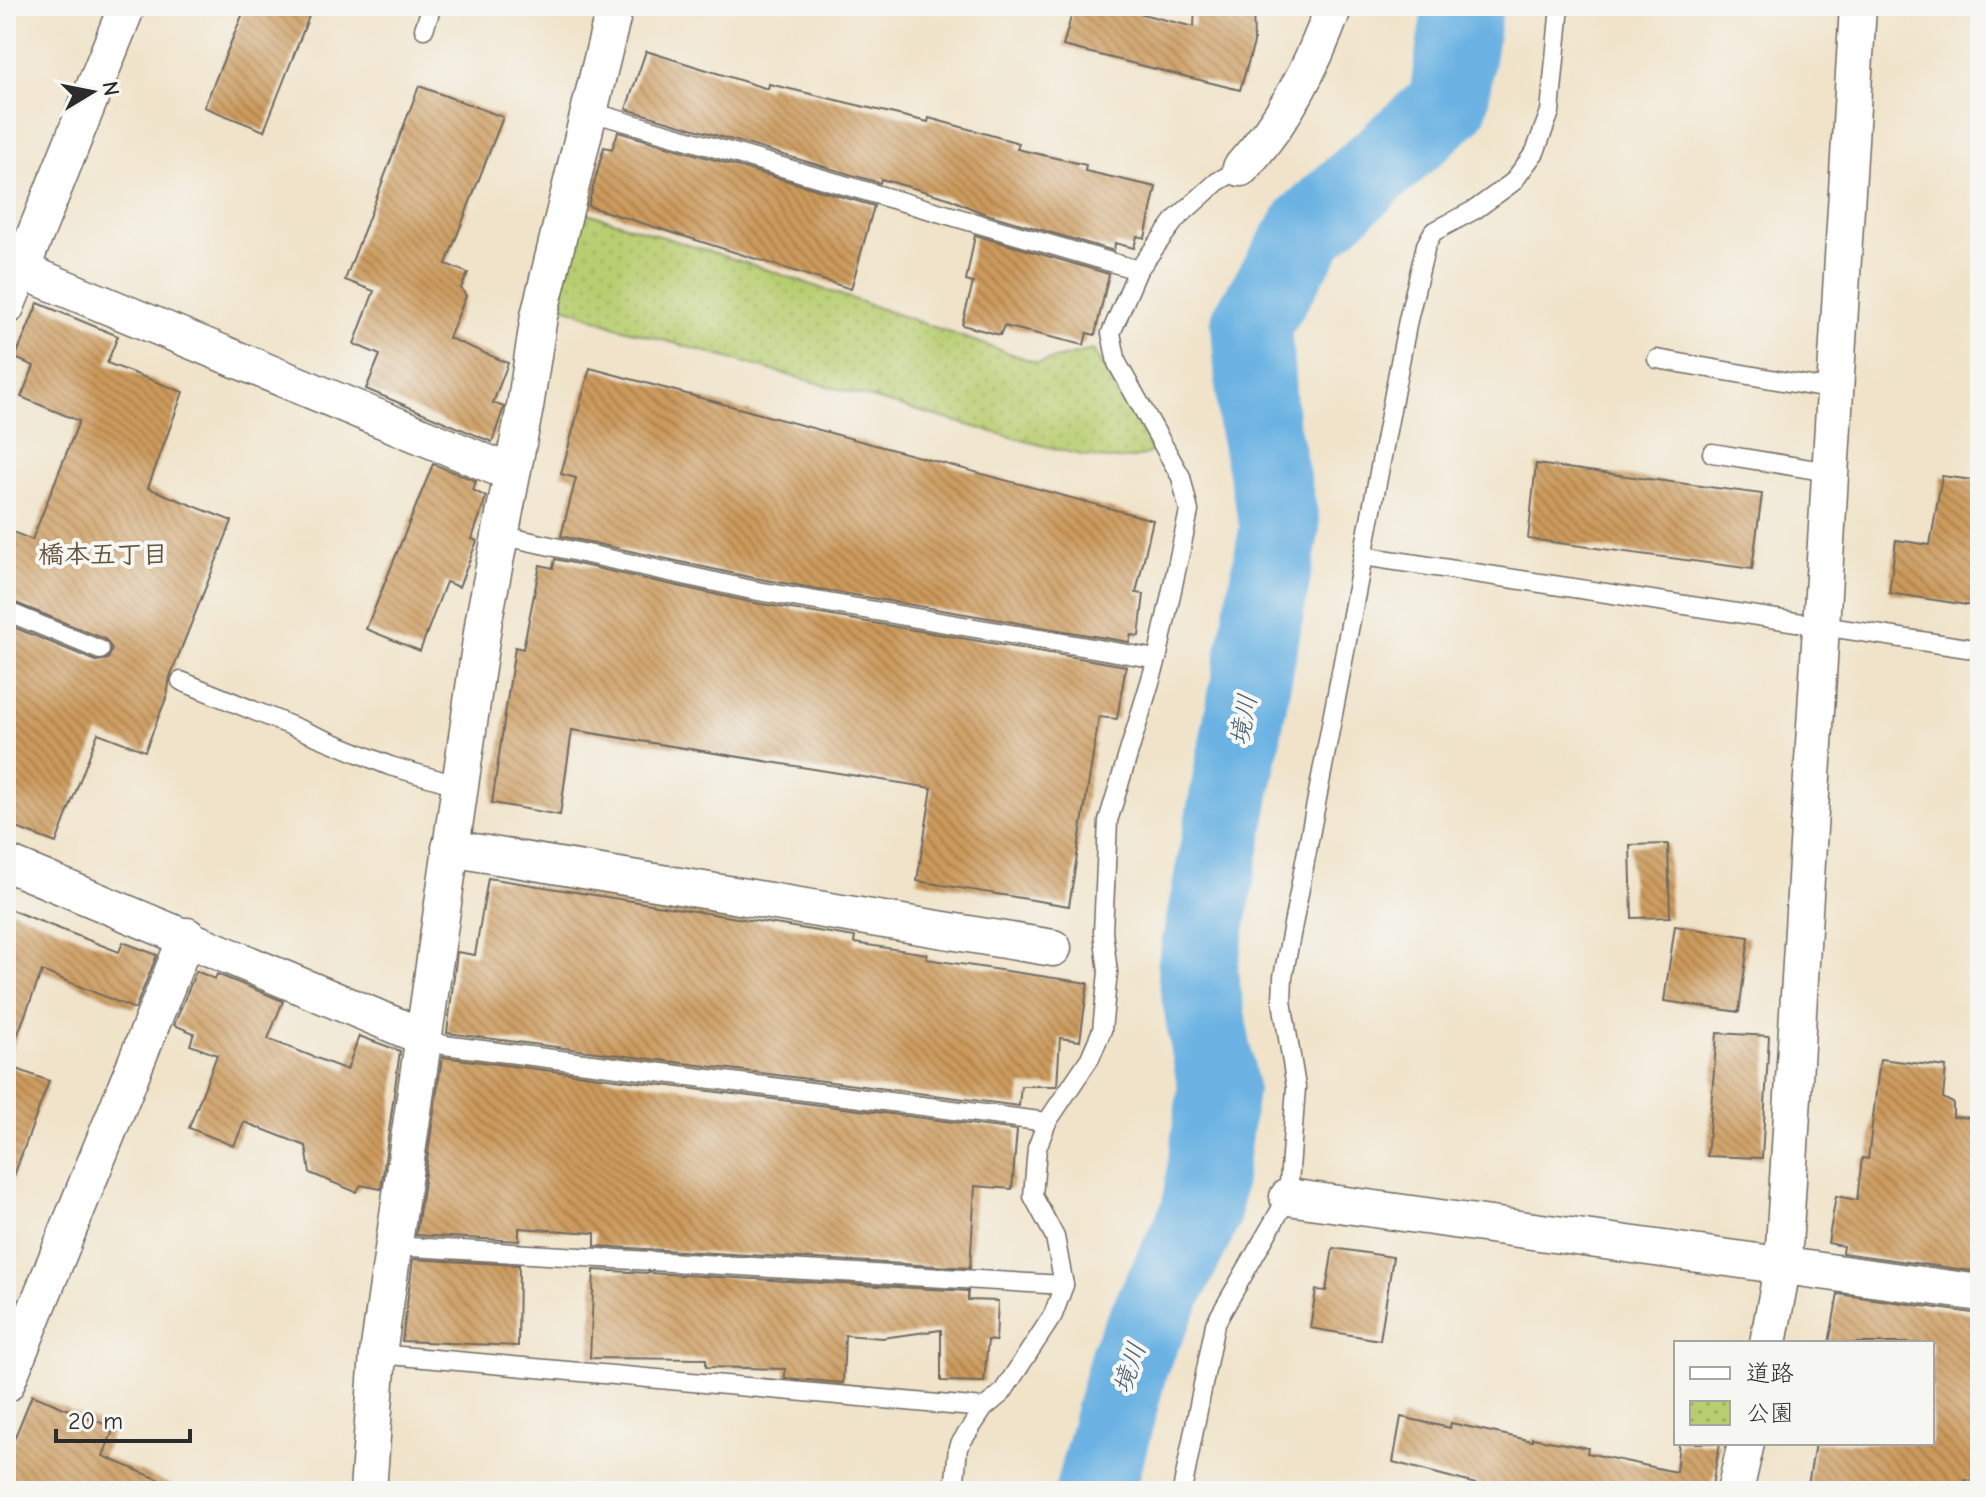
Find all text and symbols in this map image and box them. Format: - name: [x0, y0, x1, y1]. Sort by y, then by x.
- north arrow: [52, 52, 132, 132]
- text: N: [97, 79, 125, 98]
- district label: 橋本五丁目: [38, 540, 168, 570]
- water label: 境川: [1224, 692, 1264, 748]
- water label: 境川: [1107, 1339, 1153, 1397]
- legend: [1674, 1341, 1934, 1445]
- text: 道路: [1746, 1359, 1794, 1387]
- scale bar: [56, 1393, 190, 1443]
- text: 公園: [1746, 1399, 1794, 1427]
- text: 20 m: [68, 1407, 123, 1435]

